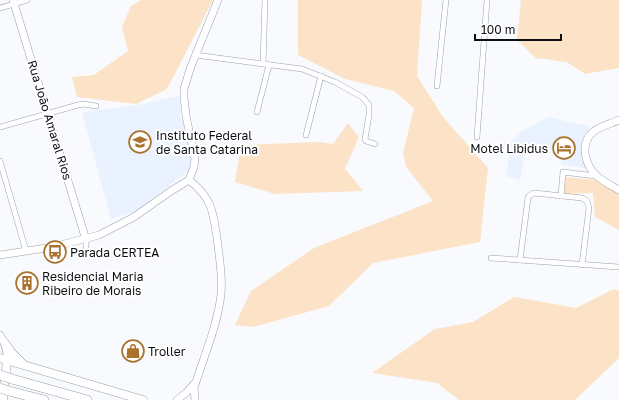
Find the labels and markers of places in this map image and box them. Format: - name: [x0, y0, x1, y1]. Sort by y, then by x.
- place label: Instituto Federal de Santa Catarina: [156, 128, 258, 157]
- school or university icon: Instituto Federal de Santa Catarina: [127, 129, 153, 155]
- hotel icon: Motel Libidus: [551, 135, 577, 161]
- place label: Motel Libidus: [470, 141, 548, 156]
- bus stop icon: Parada CERTEA: [42, 239, 68, 265]
- place label: Parada CERTEA: [70, 245, 159, 260]
- place label: Residencial Maria Ribeiro de Morais: [42, 269, 143, 298]
- building icon: Residencial Maria Ribeiro de Morais: [14, 270, 40, 296]
- shop icon: Troller: [120, 338, 146, 364]
- place label: Troller: [148, 344, 186, 359]

